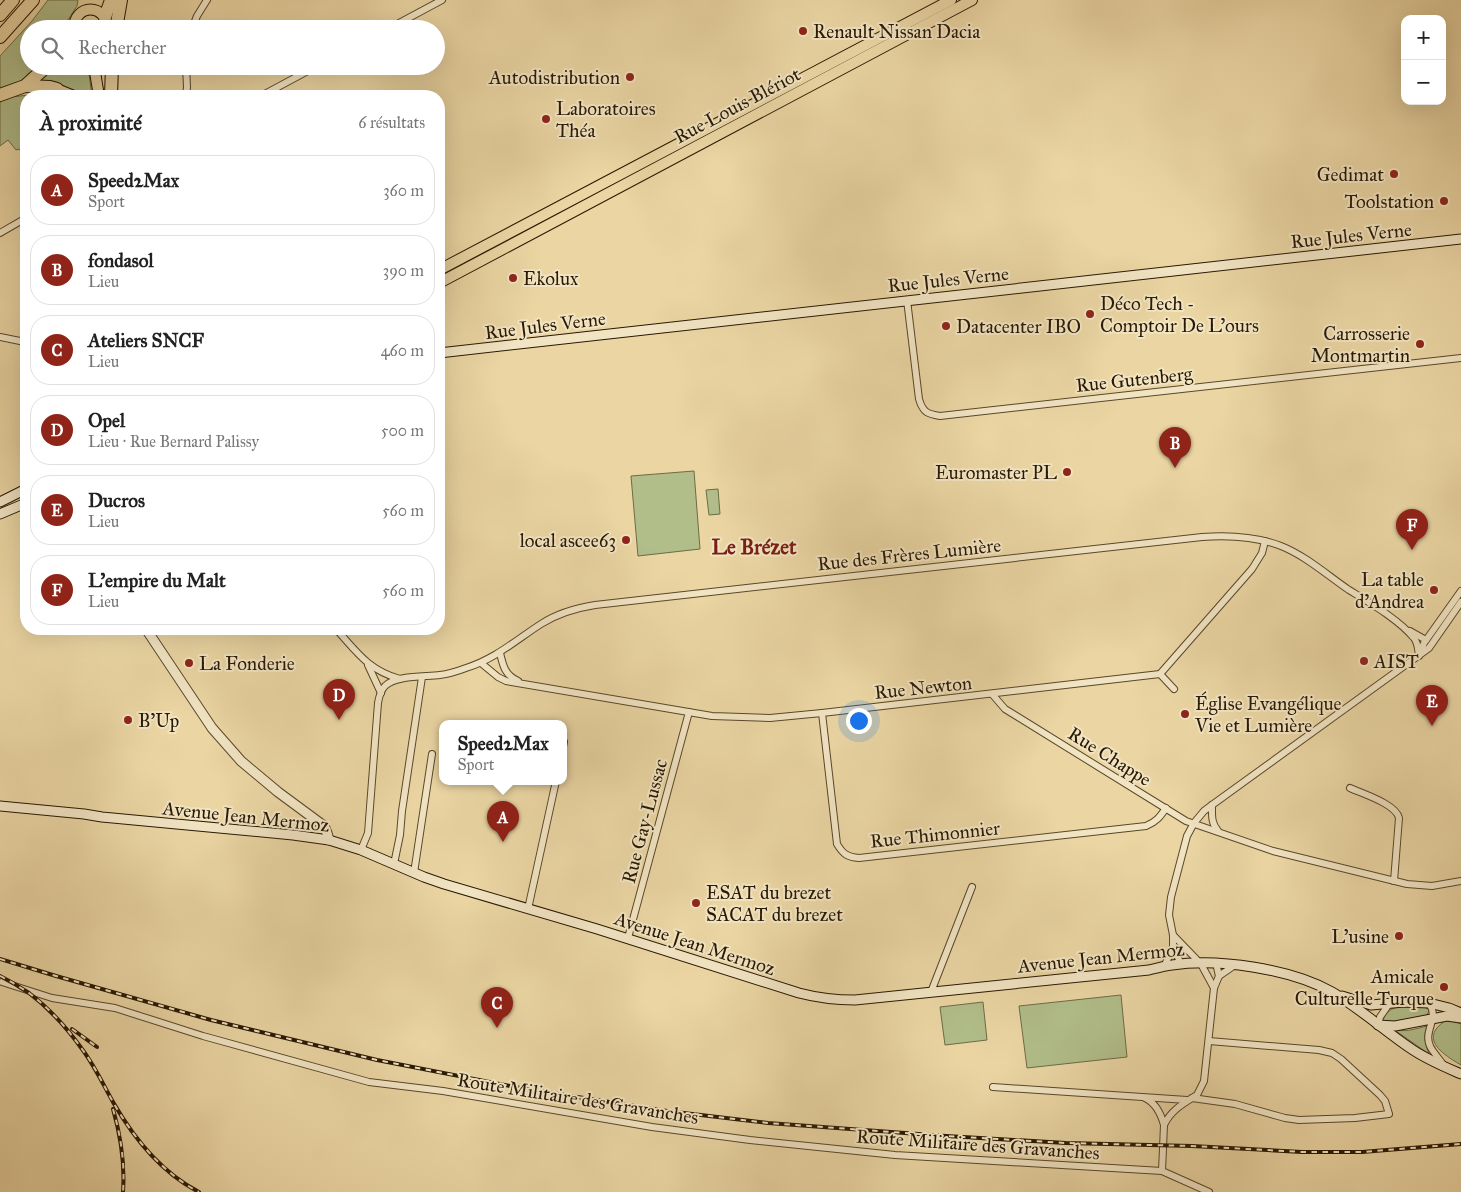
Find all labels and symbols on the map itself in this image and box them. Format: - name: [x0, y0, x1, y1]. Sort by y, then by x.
- place label: Renault Nissan Dacia: [813, 20, 981, 43]
- marker: Renault Nissan Dacia: [797, 25, 809, 37]
- street label: Rue Louis Blériot: [670, 62, 805, 148]
- place label: Autodistribution: [488, 66, 620, 89]
- marker: Autodistribution: [624, 71, 636, 83]
- place label: Laboratoires Théa: [556, 97, 656, 142]
- marker: Laboratoires Théa: [540, 113, 552, 125]
- place label: Gedimat: [1317, 163, 1384, 186]
- marker: Gedimat: [1388, 168, 1400, 180]
- place label: Toolstation: [1345, 190, 1434, 213]
- marker: Toolstation: [1438, 195, 1450, 207]
- street label: Rue Jules Verne: [1289, 218, 1413, 254]
- street label: Rue Jules Verne: [886, 262, 1010, 298]
- place label: Ekolux: [523, 267, 579, 290]
- marker: Ekolux: [507, 272, 519, 284]
- place label: Déco Tech - Comptoir De L'ours: [1100, 292, 1259, 337]
- street label: Rue Jules Verne: [483, 307, 607, 345]
- marker: Déco Tech - Comptoir De L'ours: [1084, 308, 1096, 320]
- place label: Datacenter IBO: [956, 315, 1081, 338]
- marker: Datacenter IBO: [940, 320, 952, 332]
- place label: Carrosserie Montmartin: [1311, 322, 1410, 367]
- marker: Carrosserie Montmartin: [1414, 338, 1426, 350]
- street label: Rue Gutenberg: [1075, 362, 1194, 398]
- pin: B: [1159, 427, 1191, 468]
- place label: Euromaster PL: [935, 461, 1057, 484]
- marker: Euromaster PL: [1061, 466, 1073, 478]
- pin: F: [1396, 509, 1428, 550]
- place label: local ascee63: [520, 529, 616, 552]
- street label: Rue des Frères Lumière: [816, 533, 1002, 576]
- marker: local ascee63: [620, 534, 632, 546]
- district label: Le Brézet: [712, 534, 797, 560]
- place label: La table d'Andrea: [1355, 568, 1425, 613]
- marker: La table d'Andrea: [1428, 584, 1440, 596]
- place label: AIST: [1373, 650, 1419, 673]
- place label: La Fonderie: [199, 652, 295, 675]
- marker: AIST: [1358, 655, 1370, 667]
- marker: La Fonderie: [183, 657, 195, 669]
- street label: Rue Newton: [873, 671, 973, 704]
- pin: D: [323, 679, 355, 720]
- pin: E: [1416, 685, 1448, 726]
- place label: Église Evangélique Vie et Lumière: [1194, 691, 1342, 737]
- your location: [846, 708, 872, 734]
- marker: Église Evangélique Vie et Lumière: [1179, 708, 1191, 720]
- place label: B'Up: [138, 709, 179, 732]
- marker: B'Up: [122, 714, 134, 726]
- street label: Rue Chappe: [1064, 722, 1156, 791]
- street label: Rue Gay-Lussac: [617, 756, 672, 886]
- street label: Avenue Jean Mermoz: [160, 796, 331, 838]
- pin: A: [487, 801, 519, 842]
- street label: Rue Thimonnier: [869, 816, 1002, 853]
- place label: ESAT du brezet SACAT du brezet: [706, 881, 843, 926]
- marker: ESAT du brezet SACAT du brezet: [690, 897, 702, 909]
- street label: Avenue Jean Mermoz: [610, 906, 778, 981]
- place label: L'usine: [1331, 925, 1389, 948]
- marker: L'usine: [1393, 930, 1405, 942]
- street label: Avenue Jean Mermoz: [1016, 937, 1186, 979]
- place label: Amicale Culturelle Turque: [1295, 965, 1434, 1011]
- marker: Amicale Culturelle Turque: [1438, 981, 1450, 993]
- pin: C: [481, 987, 513, 1028]
- street label: Route Militaire des Gravanches: [456, 1068, 700, 1129]
- street label: Route Militaire des Gravanches: [856, 1125, 1100, 1164]

